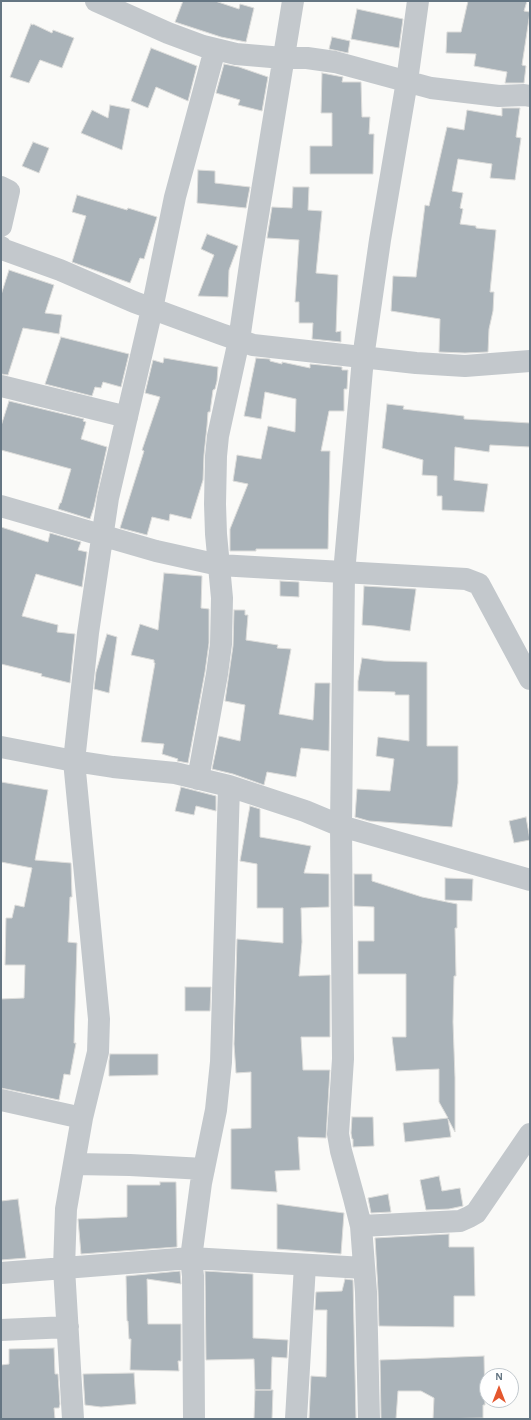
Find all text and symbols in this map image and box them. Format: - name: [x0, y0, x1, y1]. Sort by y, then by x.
- north arrow: [479, 1368, 519, 1408]
- text: N: [495, 1371, 503, 1382]

